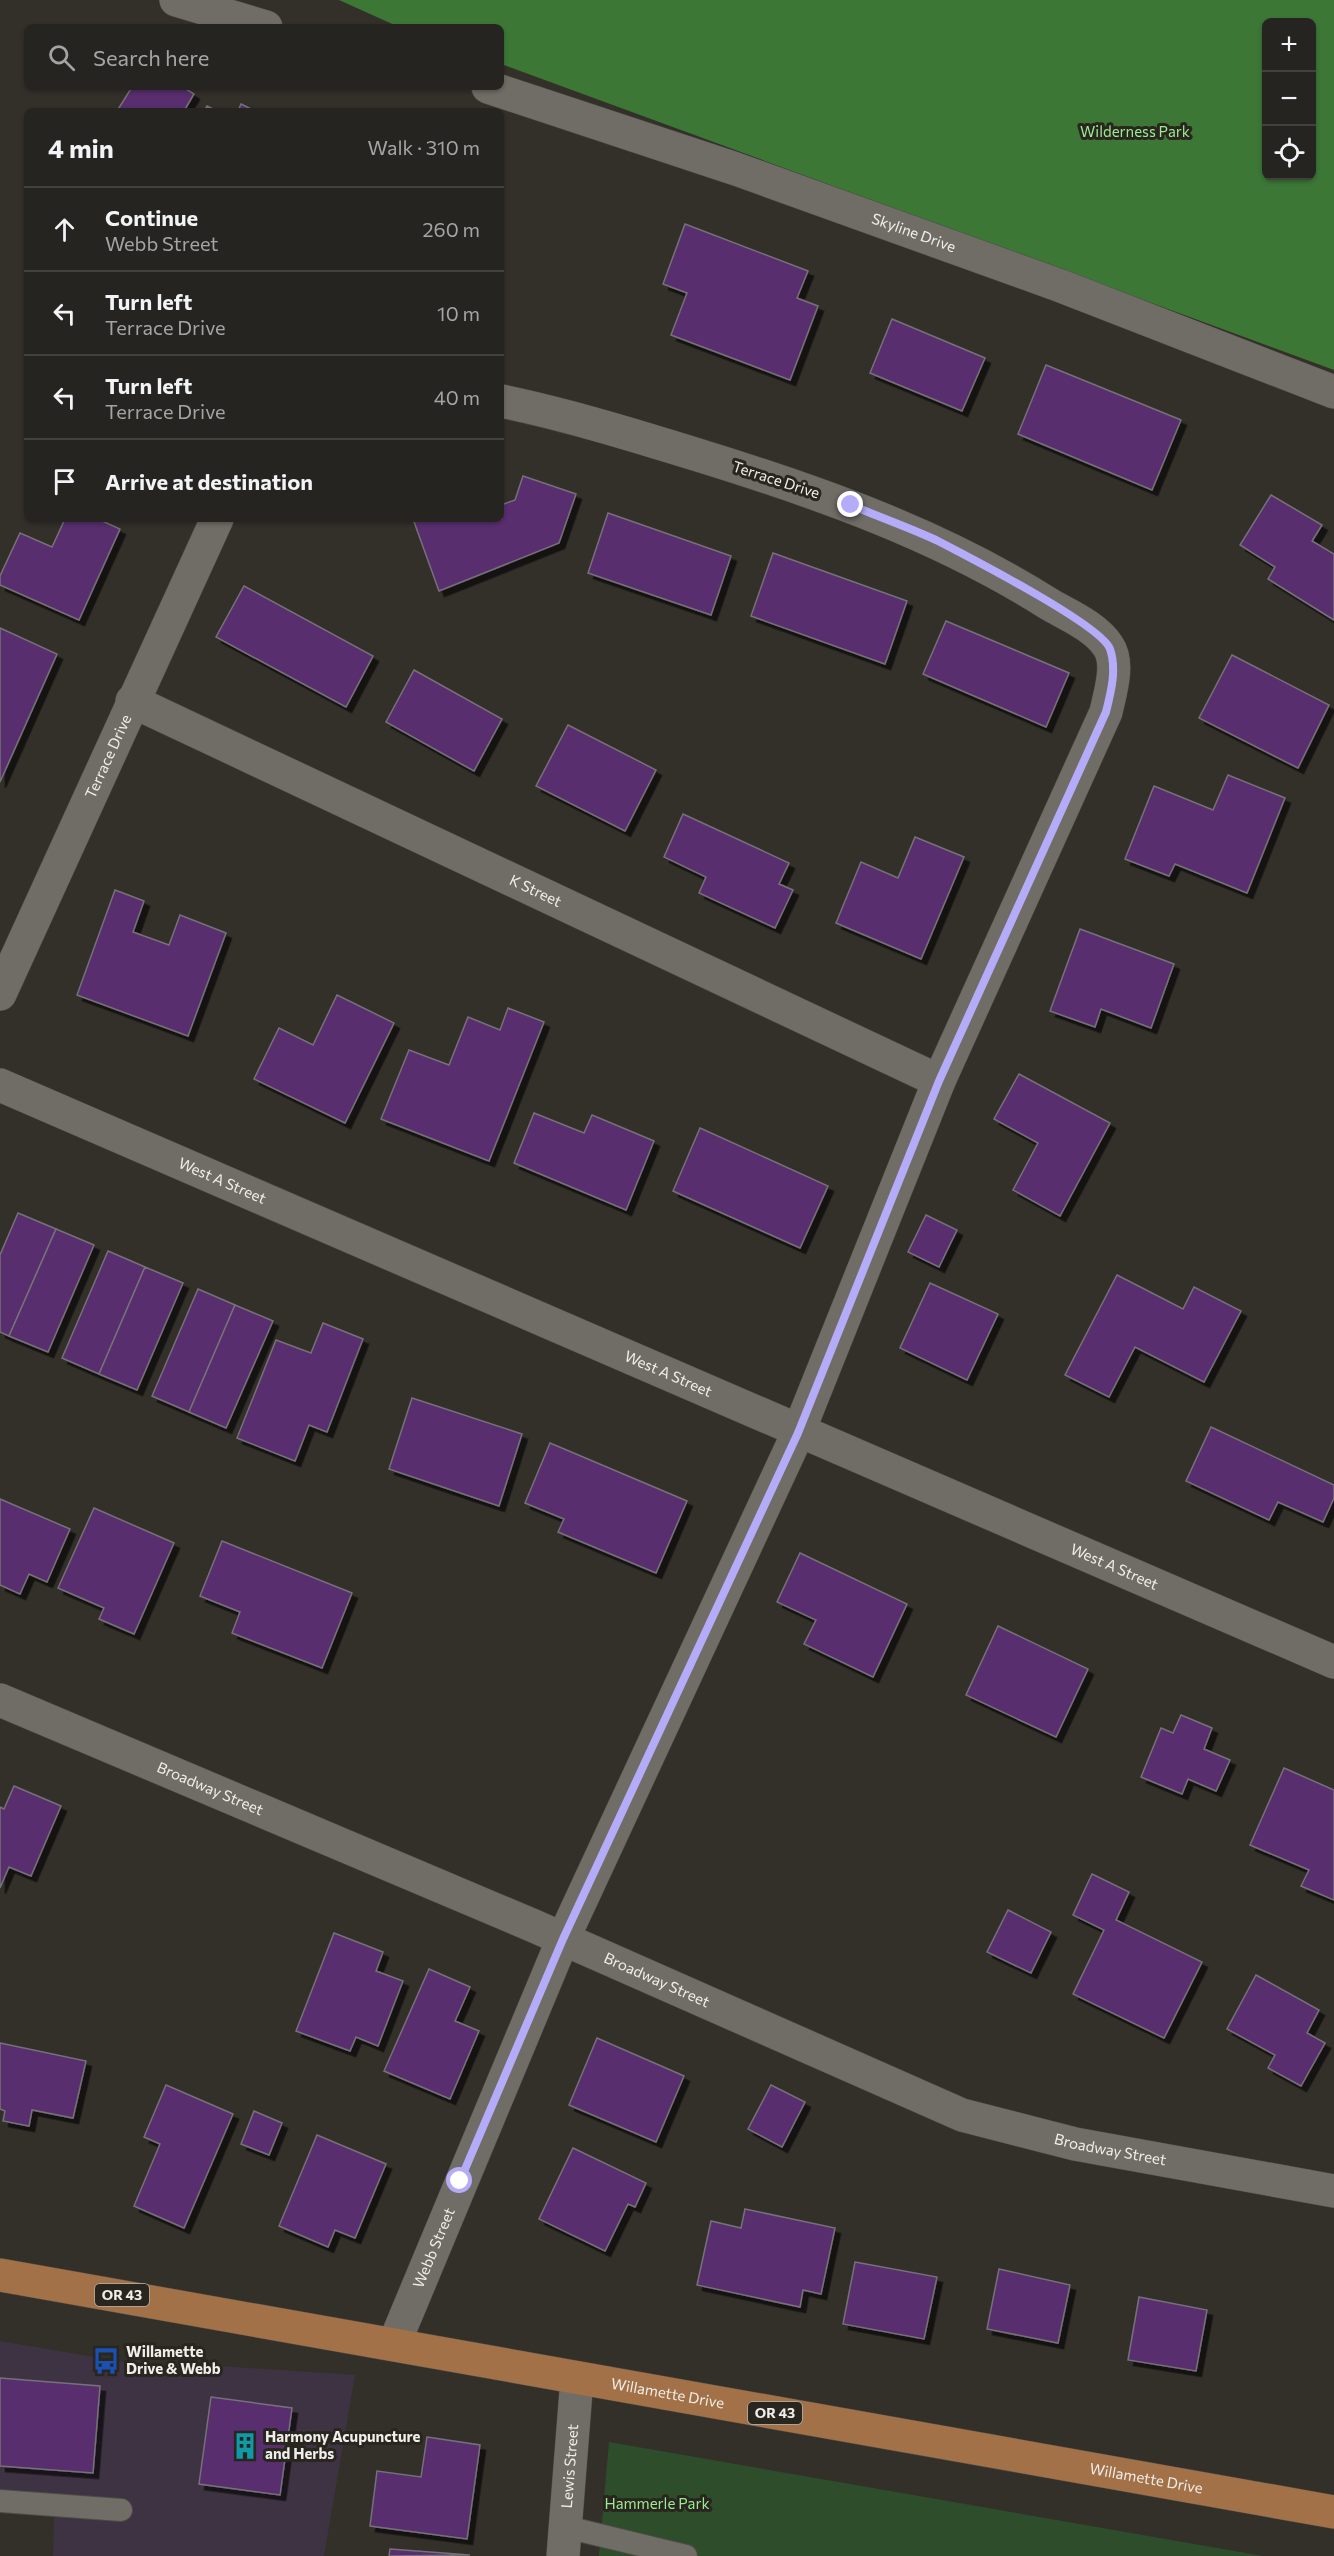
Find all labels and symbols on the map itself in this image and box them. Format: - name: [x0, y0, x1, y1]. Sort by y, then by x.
- park label: Wilderness Park: [1080, 122, 1190, 140]
- street label: Skyline Drive: [869, 209, 959, 255]
- street label: Terrace Drive: [730, 457, 822, 502]
- route end: [837, 491, 863, 517]
- street label: Terrace Drive: [81, 711, 135, 801]
- street label: K Street: [507, 870, 565, 910]
- street label: West A Street: [176, 1153, 269, 1207]
- street label: West A Street: [622, 1346, 715, 1400]
- street label: West A Street: [1068, 1539, 1161, 1593]
- street label: Broadway Street: [155, 1758, 266, 1818]
- street label: Broadway Street: [602, 1948, 713, 2010]
- street label: Broadway Street: [1053, 2129, 1168, 2168]
- route start: [446, 2167, 472, 2193]
- street label: Webb Street: [408, 2205, 458, 2290]
- road number: OR 43: [95, 2284, 149, 2306]
- place label: Willamette Drive & Webb: [126, 2342, 221, 2377]
- bus stop icon: Willamette Drive & Webb: [91, 2346, 121, 2376]
- street label: Willamette Drive: [610, 2374, 726, 2412]
- road number: OR 43: [748, 2402, 802, 2424]
- street label: Lewis Street: [557, 2423, 581, 2509]
- place label: Harmony Acupuncture and Herbs: [265, 2427, 420, 2462]
- building icon: Harmony Acupuncture and Herbs: [230, 2431, 260, 2461]
- street label: Willamette Drive: [1088, 2459, 1204, 2497]
- park label: Hammerle Park: [604, 2494, 710, 2512]

